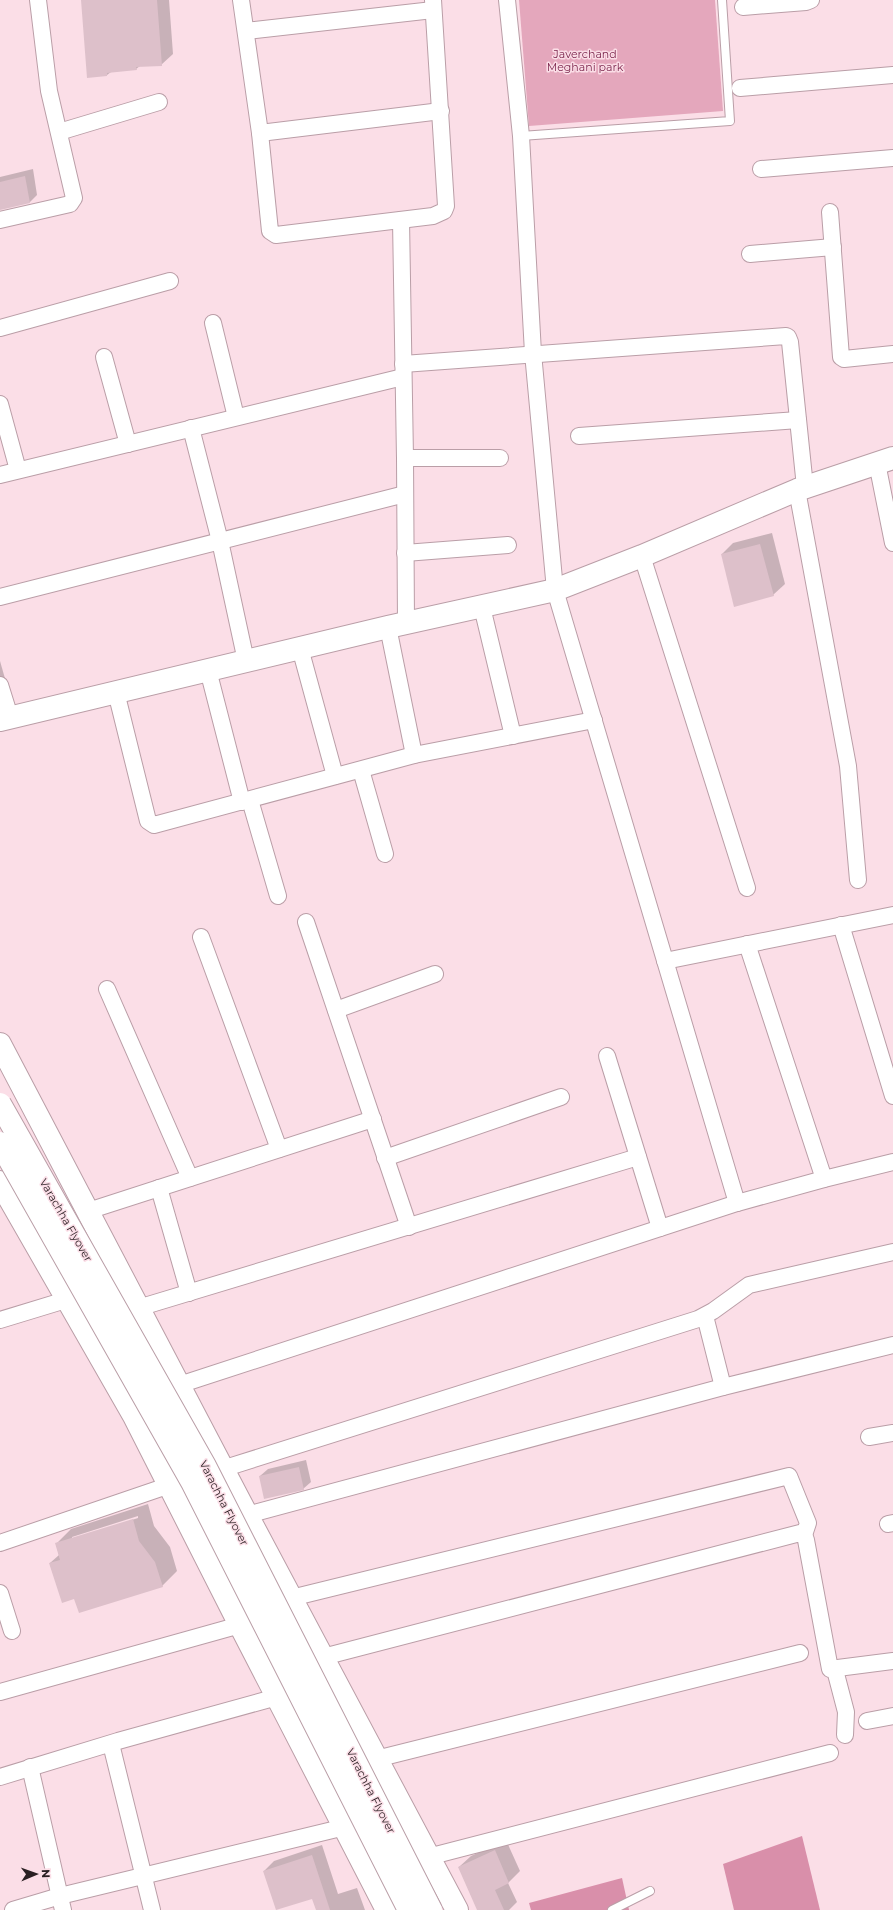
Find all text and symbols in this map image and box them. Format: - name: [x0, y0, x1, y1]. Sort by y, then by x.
- park label: Javerchand Meghani park: [547, 47, 624, 74]
- street label: Varachha Flyover: [37, 1176, 95, 1264]
- street label: Varachha Flyover: [197, 1458, 251, 1548]
- street label: Varachha Flyover: [344, 1746, 398, 1836]
- north arrow: [16, 1854, 56, 1894]
- text: N: [39, 1869, 53, 1878]

